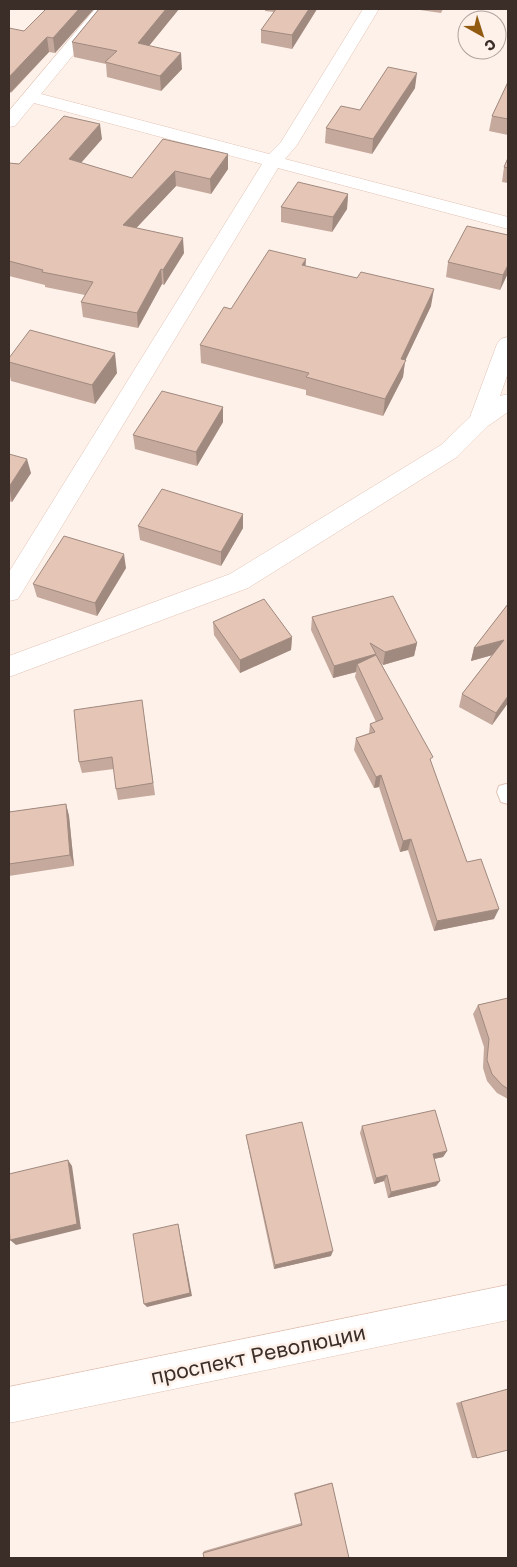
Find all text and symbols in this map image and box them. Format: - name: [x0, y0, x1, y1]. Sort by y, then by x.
- north arrow: [457, 10, 507, 60]
- text: С: [481, 36, 500, 55]
- street label: проспект Революции: [148, 1319, 368, 1389]

